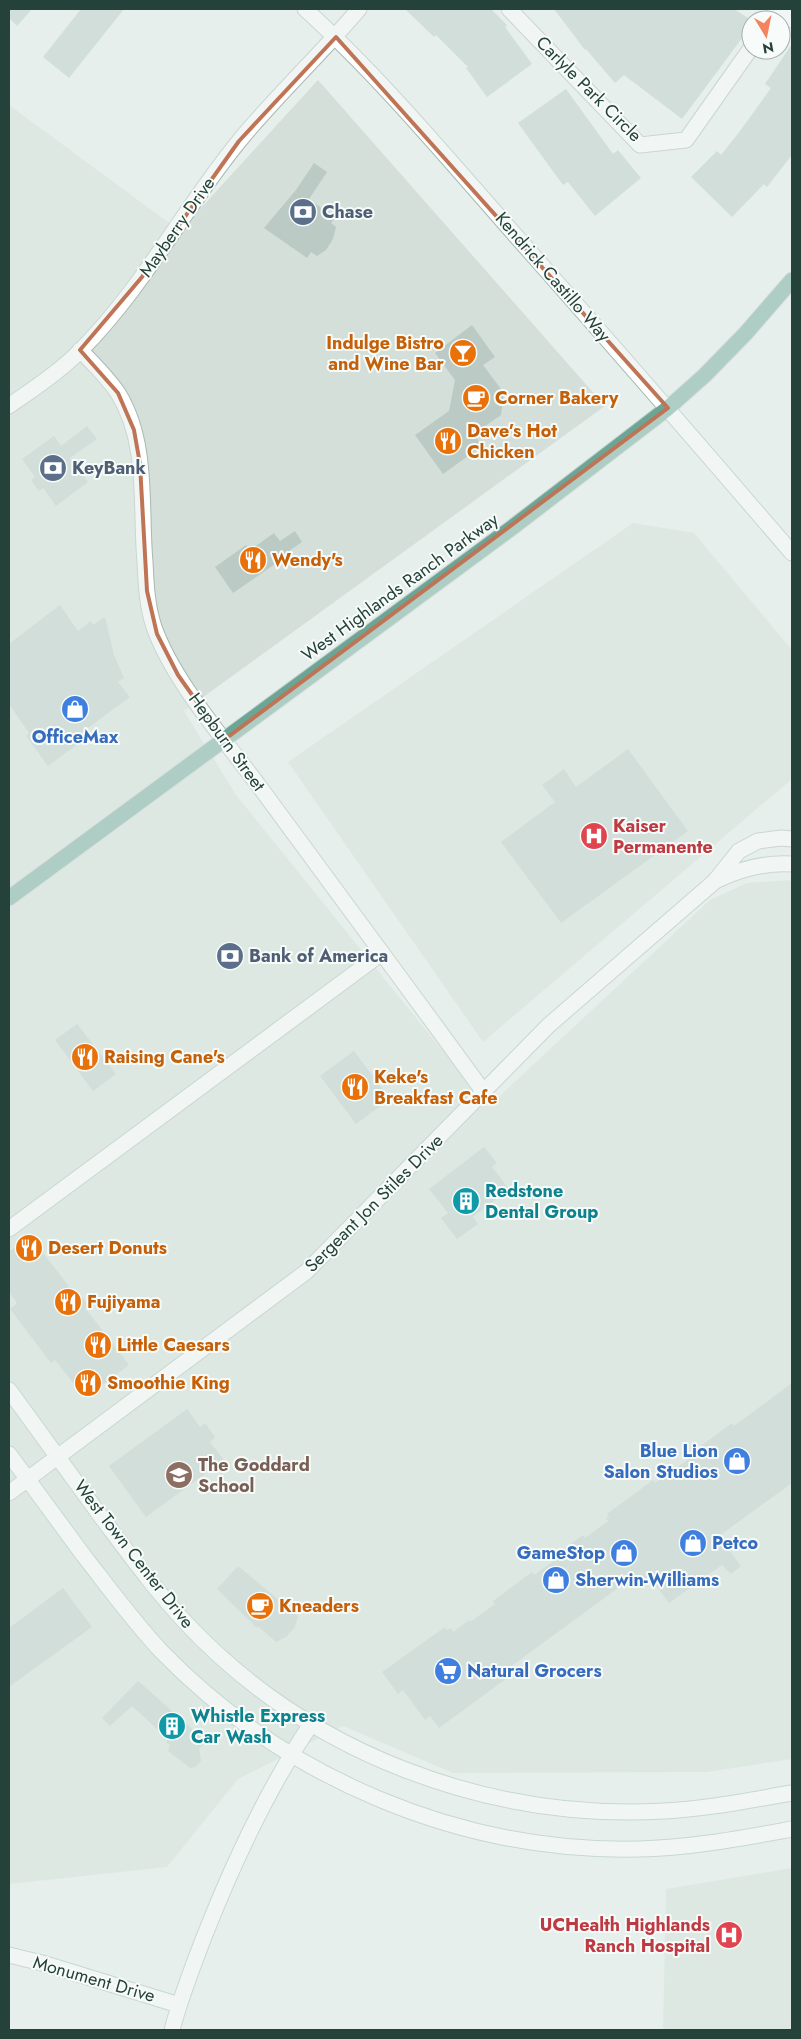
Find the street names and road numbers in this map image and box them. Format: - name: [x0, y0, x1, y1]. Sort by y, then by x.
- street label: Carlyle Park Circle: [530, 30, 648, 148]
- street label: Mayberry Drive: [133, 172, 221, 282]
- street label: Kendrick Castillo Way: [489, 206, 617, 348]
- street label: West Highlands Ranch Parkway: [296, 507, 504, 667]
- street label: Hepburn Street: [182, 687, 272, 797]
- street label: Sergeant Jon Stiles Drive: [299, 1128, 449, 1278]
- street label: West Town Center Drive: [68, 1474, 200, 1634]
- street label: Monument Drive: [30, 1949, 158, 2009]

